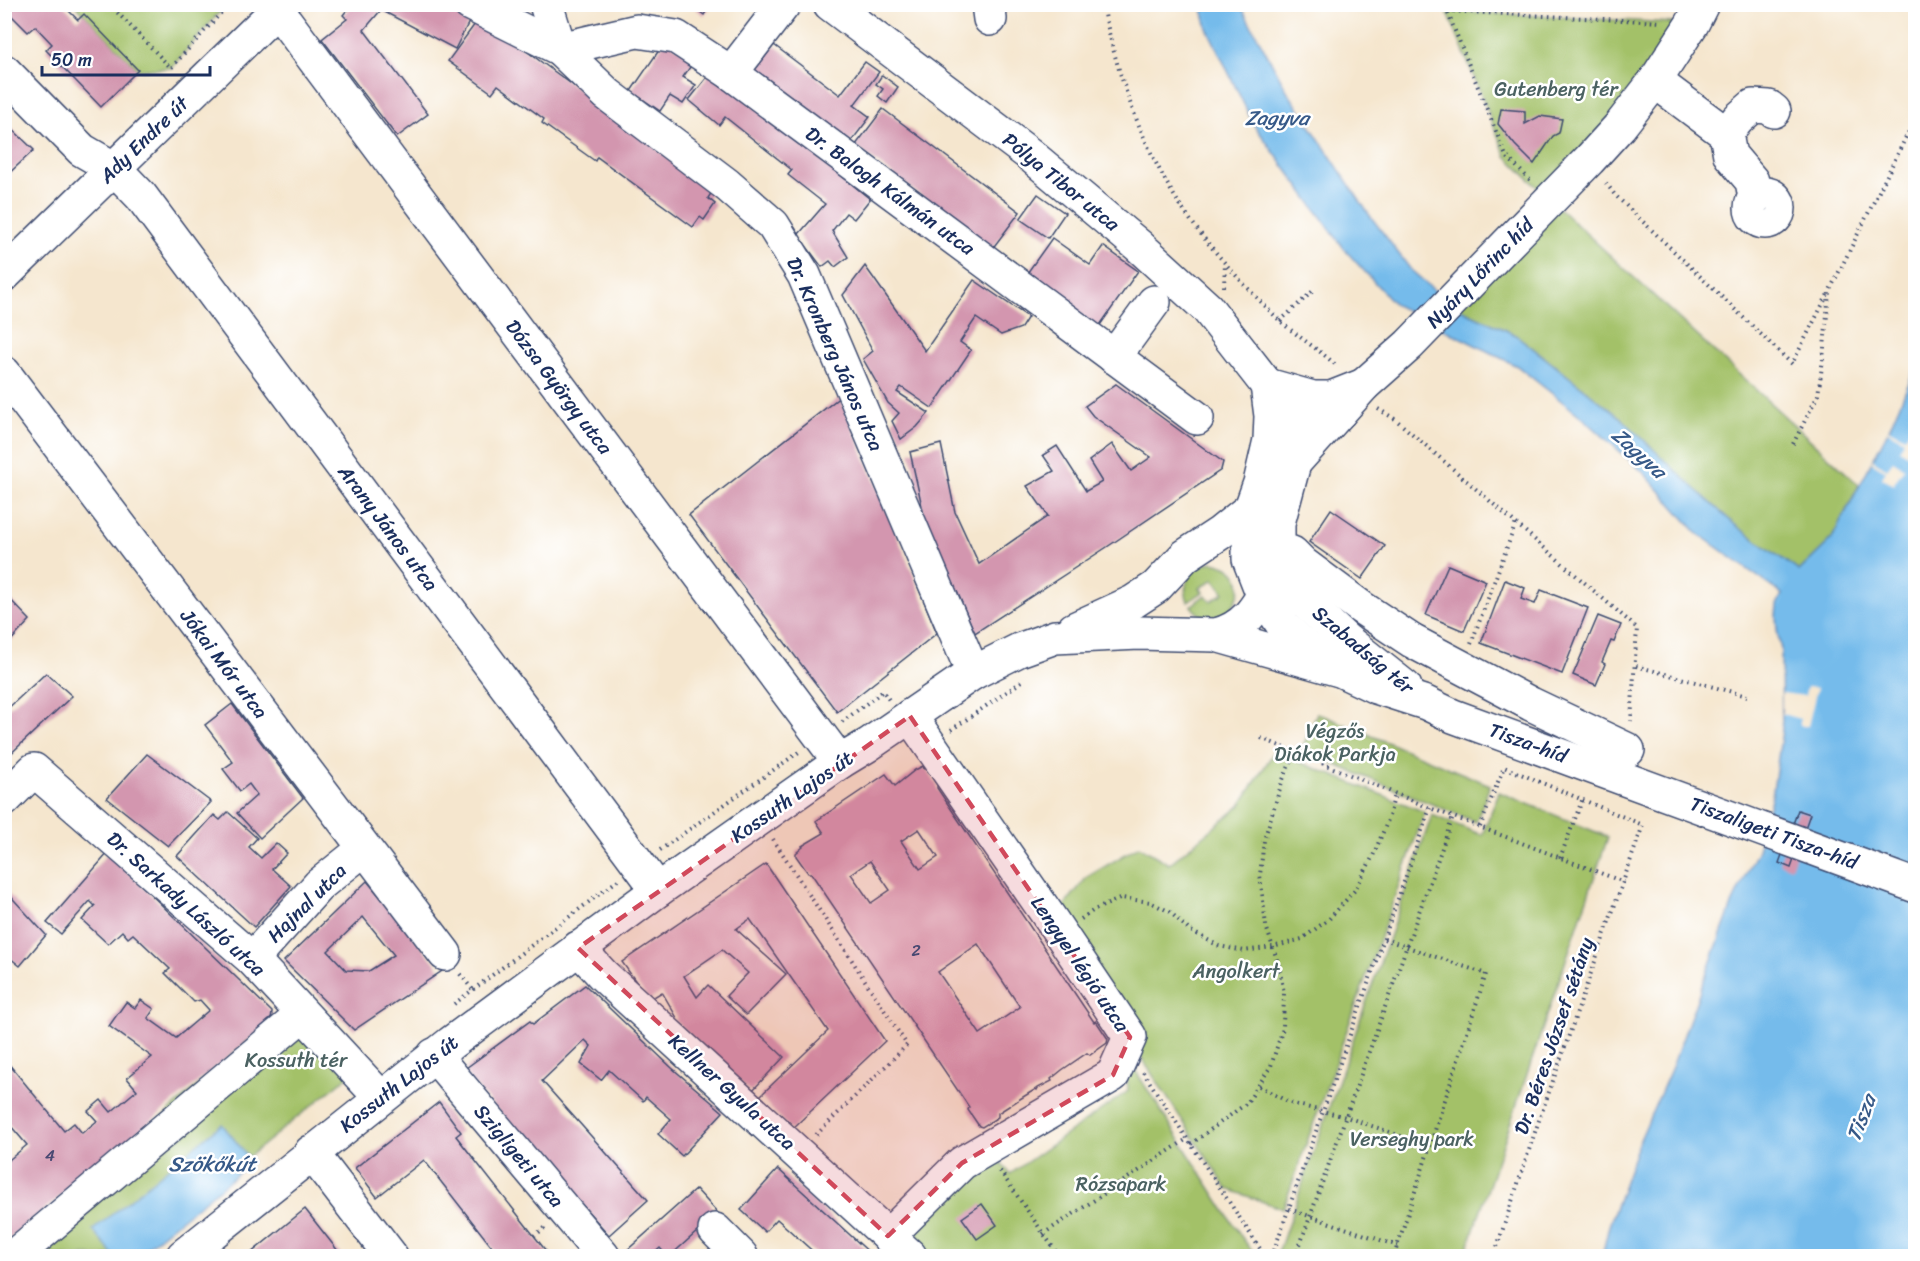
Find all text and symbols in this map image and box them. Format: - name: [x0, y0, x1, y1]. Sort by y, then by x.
- scale bar: [42, 39, 210, 77]
- text: 50 m: [51, 44, 92, 76]
- park label: Gutenberg tér: [1494, 72, 1619, 107]
- street label: Ady Endre út: [90, 87, 198, 193]
- water label: Zagyva: [1245, 99, 1311, 137]
- street label: Dr. Balogh Kálmán utca: [798, 117, 983, 265]
- street label: Pólya Tibor utca: [994, 123, 1128, 241]
- street label: Nyáry Lőrinc híd: [1418, 208, 1543, 337]
- street label: Dr. Kronberg János utca: [776, 251, 894, 457]
- street label: Dózsa György utca: [496, 312, 622, 463]
- water label: Zagyva: [1603, 418, 1677, 490]
- street label: Arany János utca: [328, 456, 447, 599]
- street label: Szabadság tér: [1304, 597, 1423, 705]
- street label: Jókai Mór utca: [170, 601, 277, 727]
- street label: Tisza-híd: [1484, 713, 1574, 774]
- park label: Végzős Diákok Parkja: [1274, 714, 1396, 772]
- street label: Kossuth Lajos út: [723, 741, 861, 853]
- street label: Tiszaligeti Tisza-híd: [1685, 786, 1864, 880]
- street label: Dr. Sarkady László utca: [98, 823, 274, 986]
- street label: Hajnal utca: [259, 855, 355, 951]
- street label: Lengyel légió utca: [1021, 889, 1139, 1040]
- street label: Dr. Béres József sétány: [1504, 932, 1604, 1139]
- house number: 2: [911, 936, 921, 965]
- park label: Angolkert: [1191, 954, 1280, 989]
- street label: Kellner Gyula utca: [660, 1025, 804, 1159]
- street label: Kossuth Lajos út: [331, 1026, 467, 1142]
- park label: Kossuth tér: [245, 1043, 348, 1078]
- water label: Tisza: [1835, 1087, 1888, 1147]
- street label: Szigligeti utca: [465, 1096, 573, 1216]
- park label: Verseghy park: [1350, 1122, 1474, 1157]
- house number: 4: [45, 1141, 55, 1170]
- water label: Szökőkút: [168, 1145, 258, 1183]
- park label: Rózsapark: [1076, 1167, 1167, 1202]

